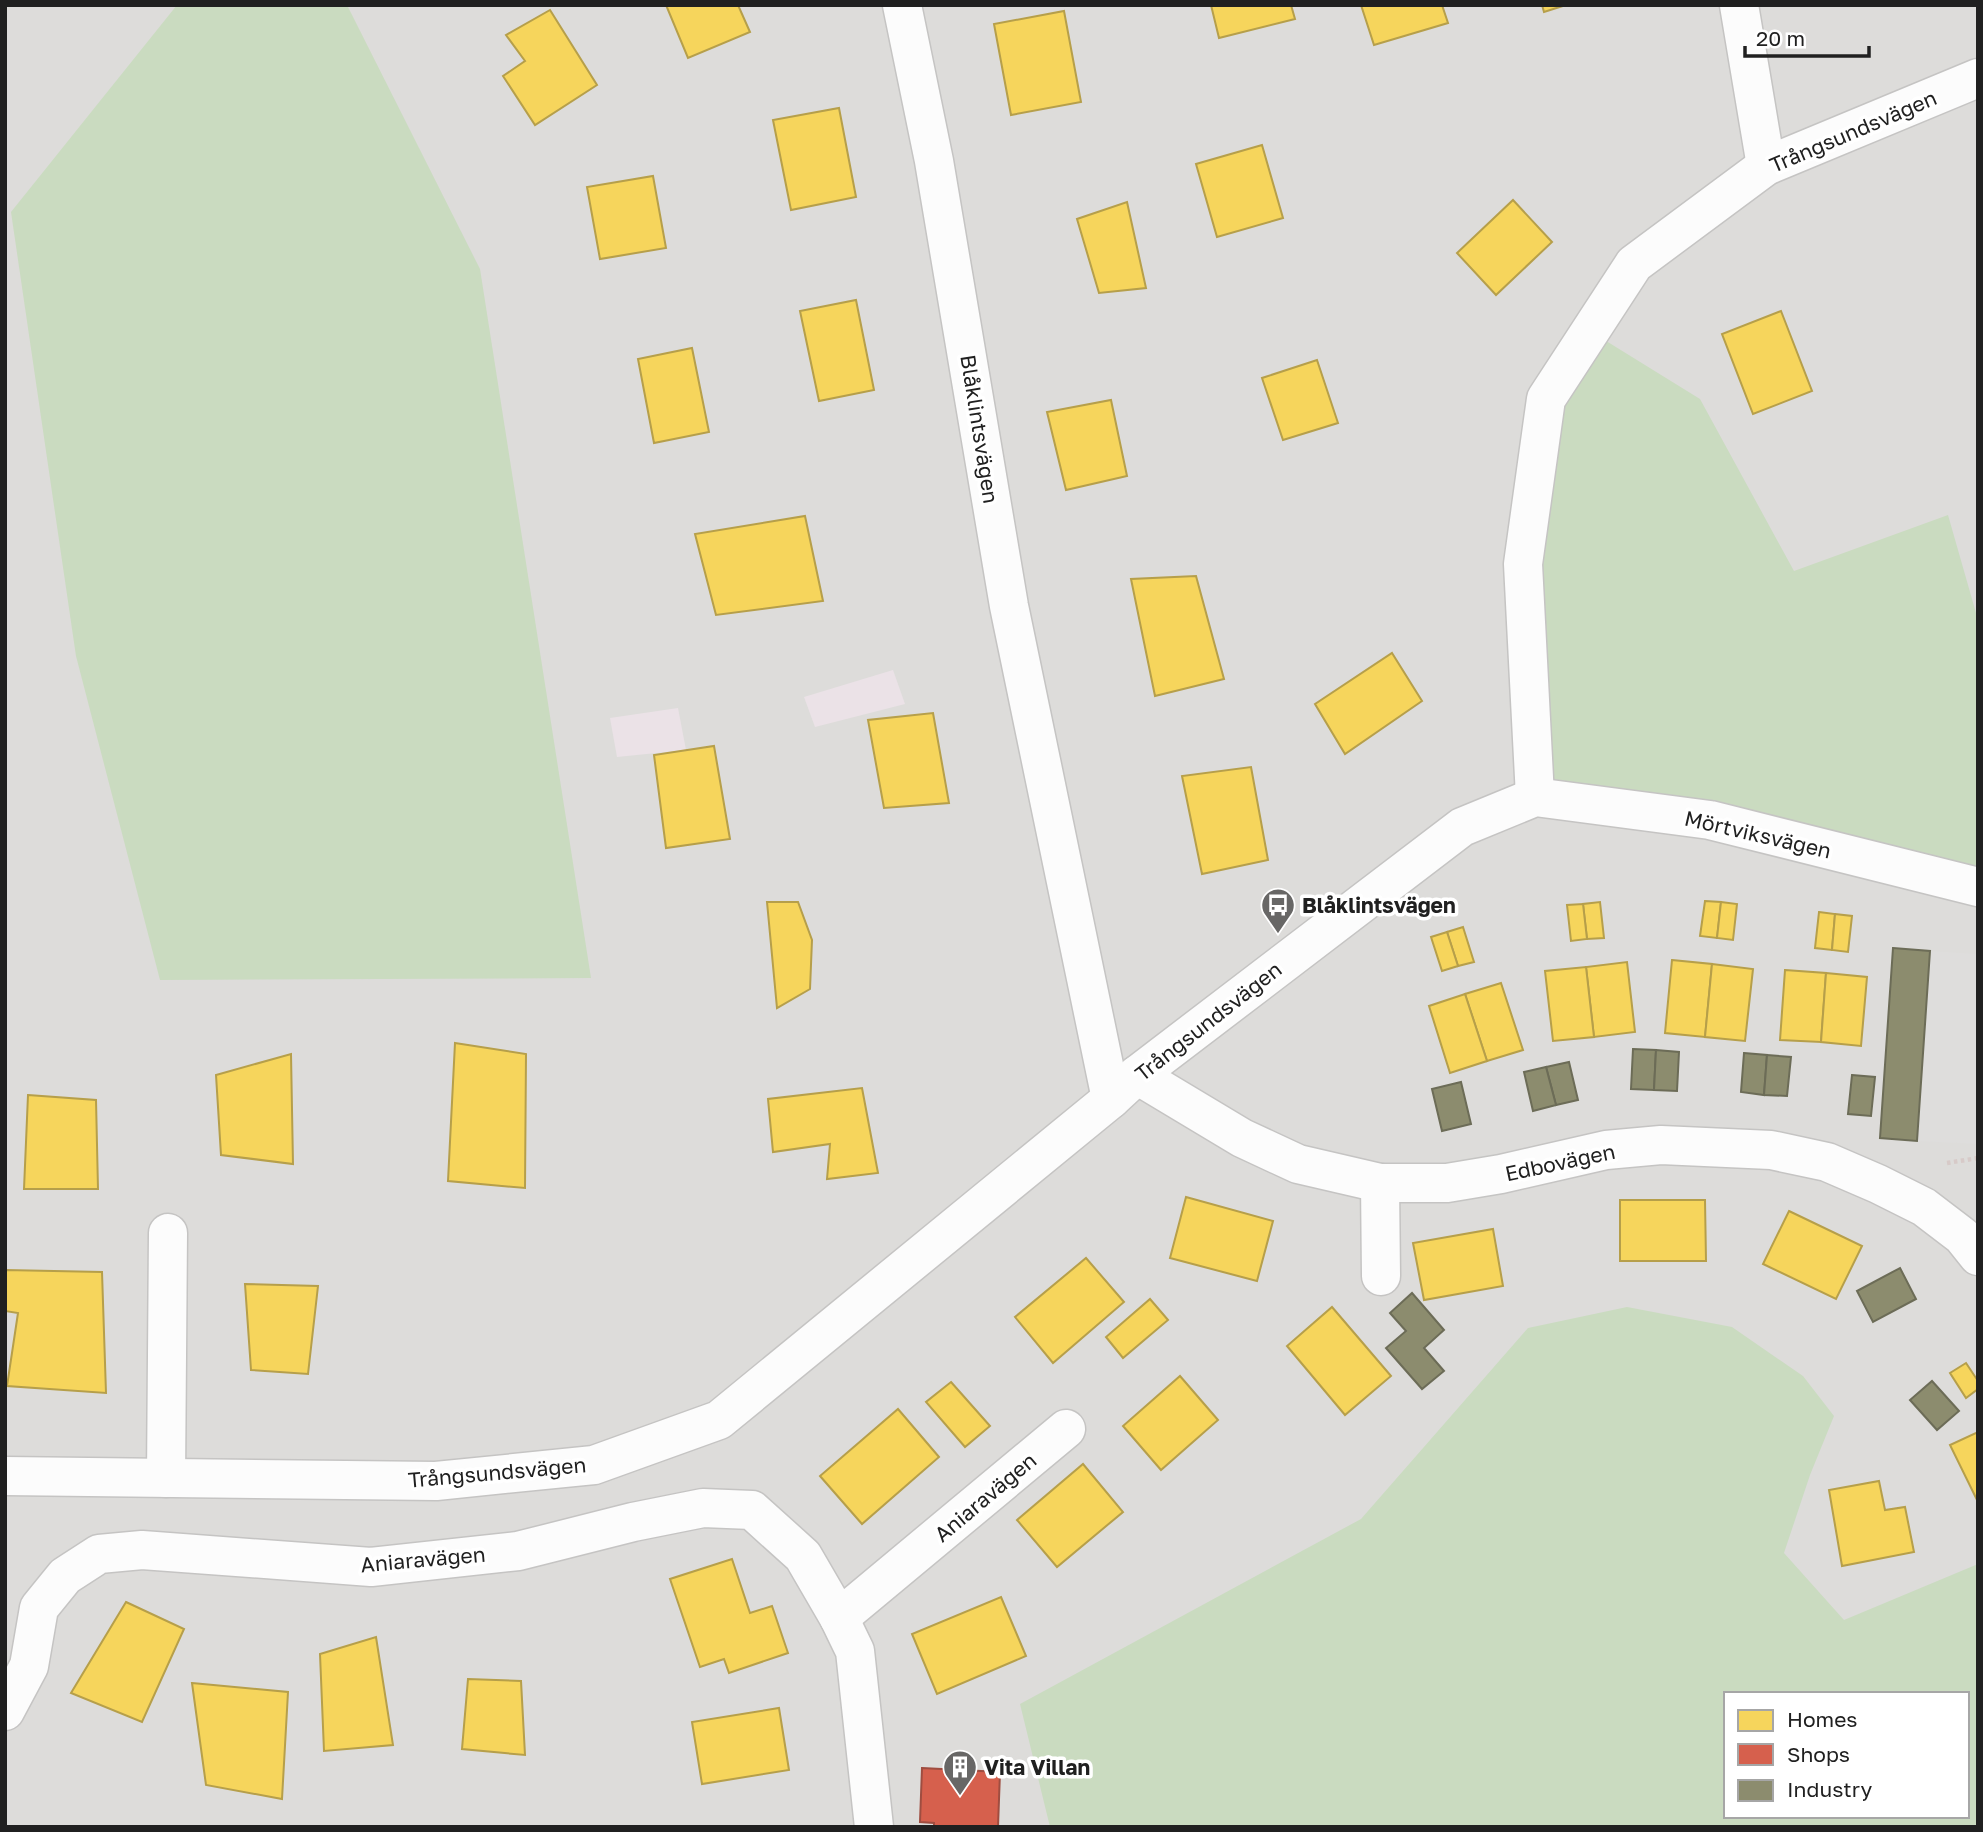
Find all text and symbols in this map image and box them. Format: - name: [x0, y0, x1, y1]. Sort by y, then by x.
- scale bar: [1745, 14, 1869, 58]
- text: 20 m: [1756, 25, 1805, 51]
- street label: Trångsundsvägen: [1766, 84, 1940, 178]
- street label: Blåklintsvägen: [955, 353, 1005, 505]
- street label: Mörtviksvägen: [1682, 804, 1834, 864]
- bus stop icon: Blåklintsvägen: [1259, 886, 1297, 935]
- place label: Blåklintsvägen: [1302, 892, 1456, 918]
- street label: Trångsundsvägen: [1130, 956, 1286, 1086]
- street label: Edbovägen: [1503, 1138, 1617, 1186]
- street label: Aniaravägen: [929, 1447, 1041, 1547]
- street label: Trångsundsvägen: [407, 1451, 587, 1493]
- street label: Aniaravägen: [360, 1541, 486, 1577]
- legend: [1724, 1692, 1969, 1818]
- text: Homes: [1787, 1706, 1857, 1732]
- text: Shops: [1787, 1741, 1850, 1767]
- building icon: Vita Villan: [941, 1748, 979, 1797]
- place label: Vita Villan: [984, 1754, 1090, 1780]
- text: Industry: [1787, 1776, 1872, 1802]

